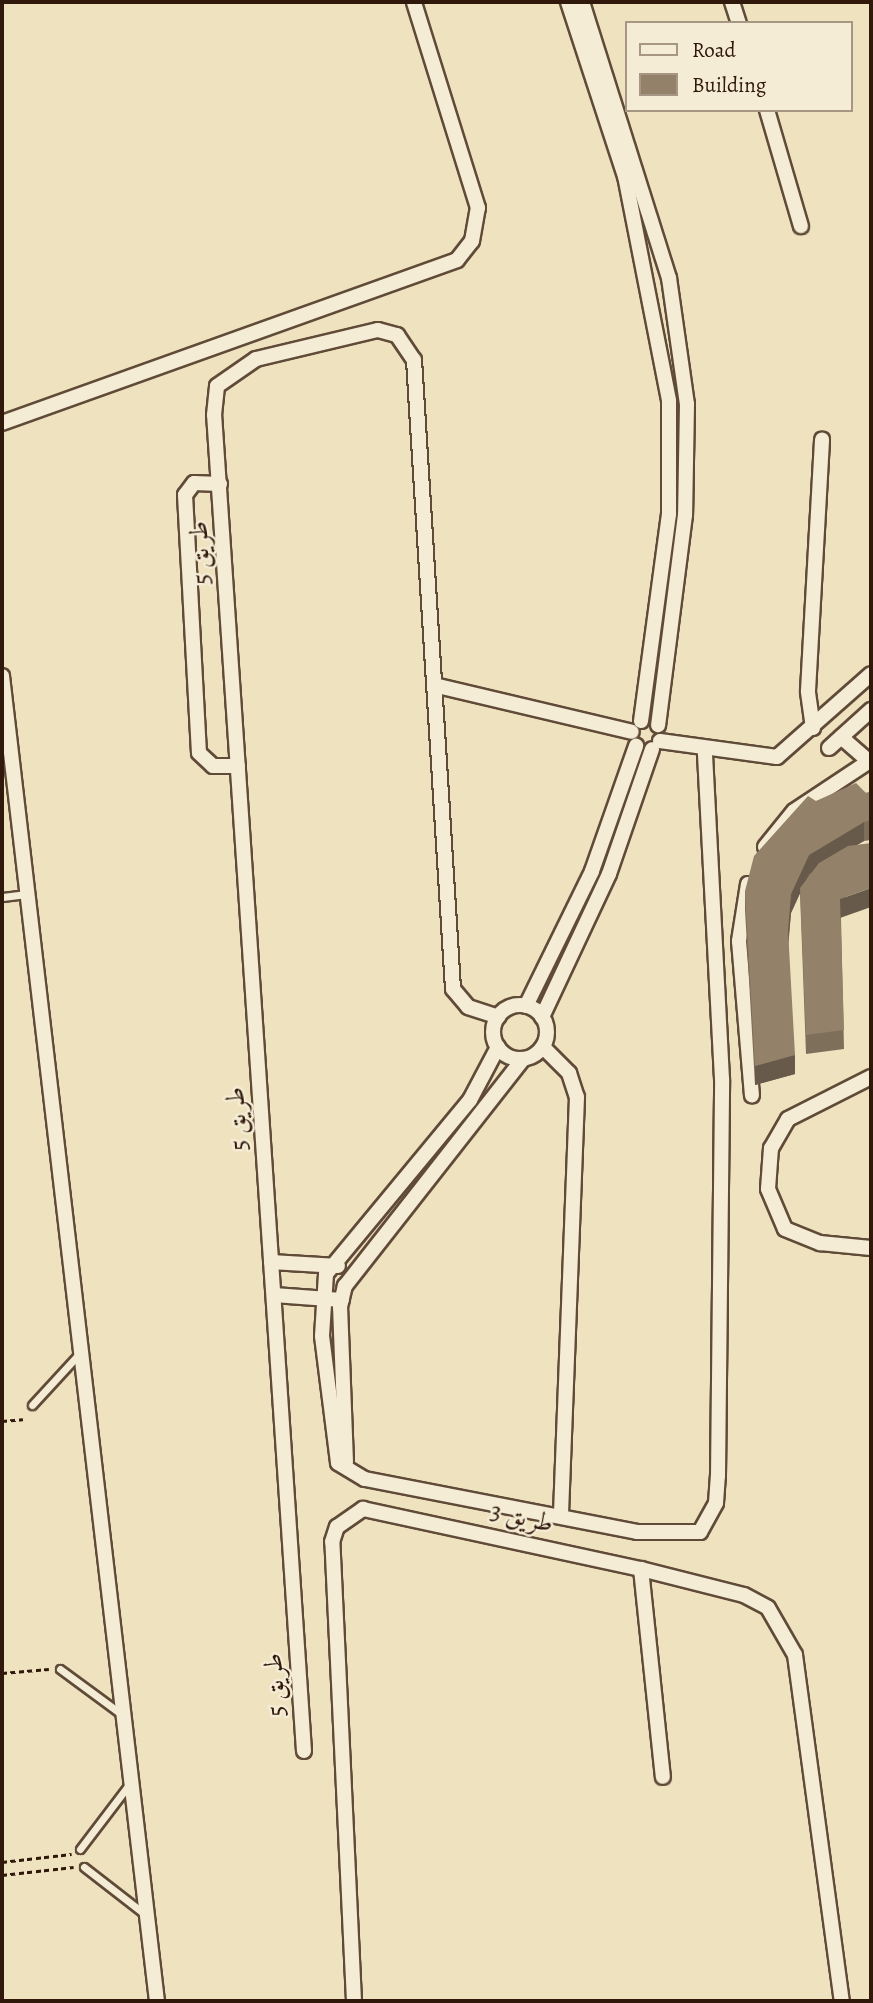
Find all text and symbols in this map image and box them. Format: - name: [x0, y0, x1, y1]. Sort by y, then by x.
- legend: [624, 21, 852, 112]
- text: Road: [692, 36, 736, 64]
- text: Building: [692, 71, 766, 99]
- street label: طريق 5: [183, 520, 217, 586]
- street label: طريق 5: [219, 1086, 255, 1152]
- street label: طريق 3: [488, 1495, 556, 1539]
- street label: طريق 5: [257, 1652, 293, 1718]

